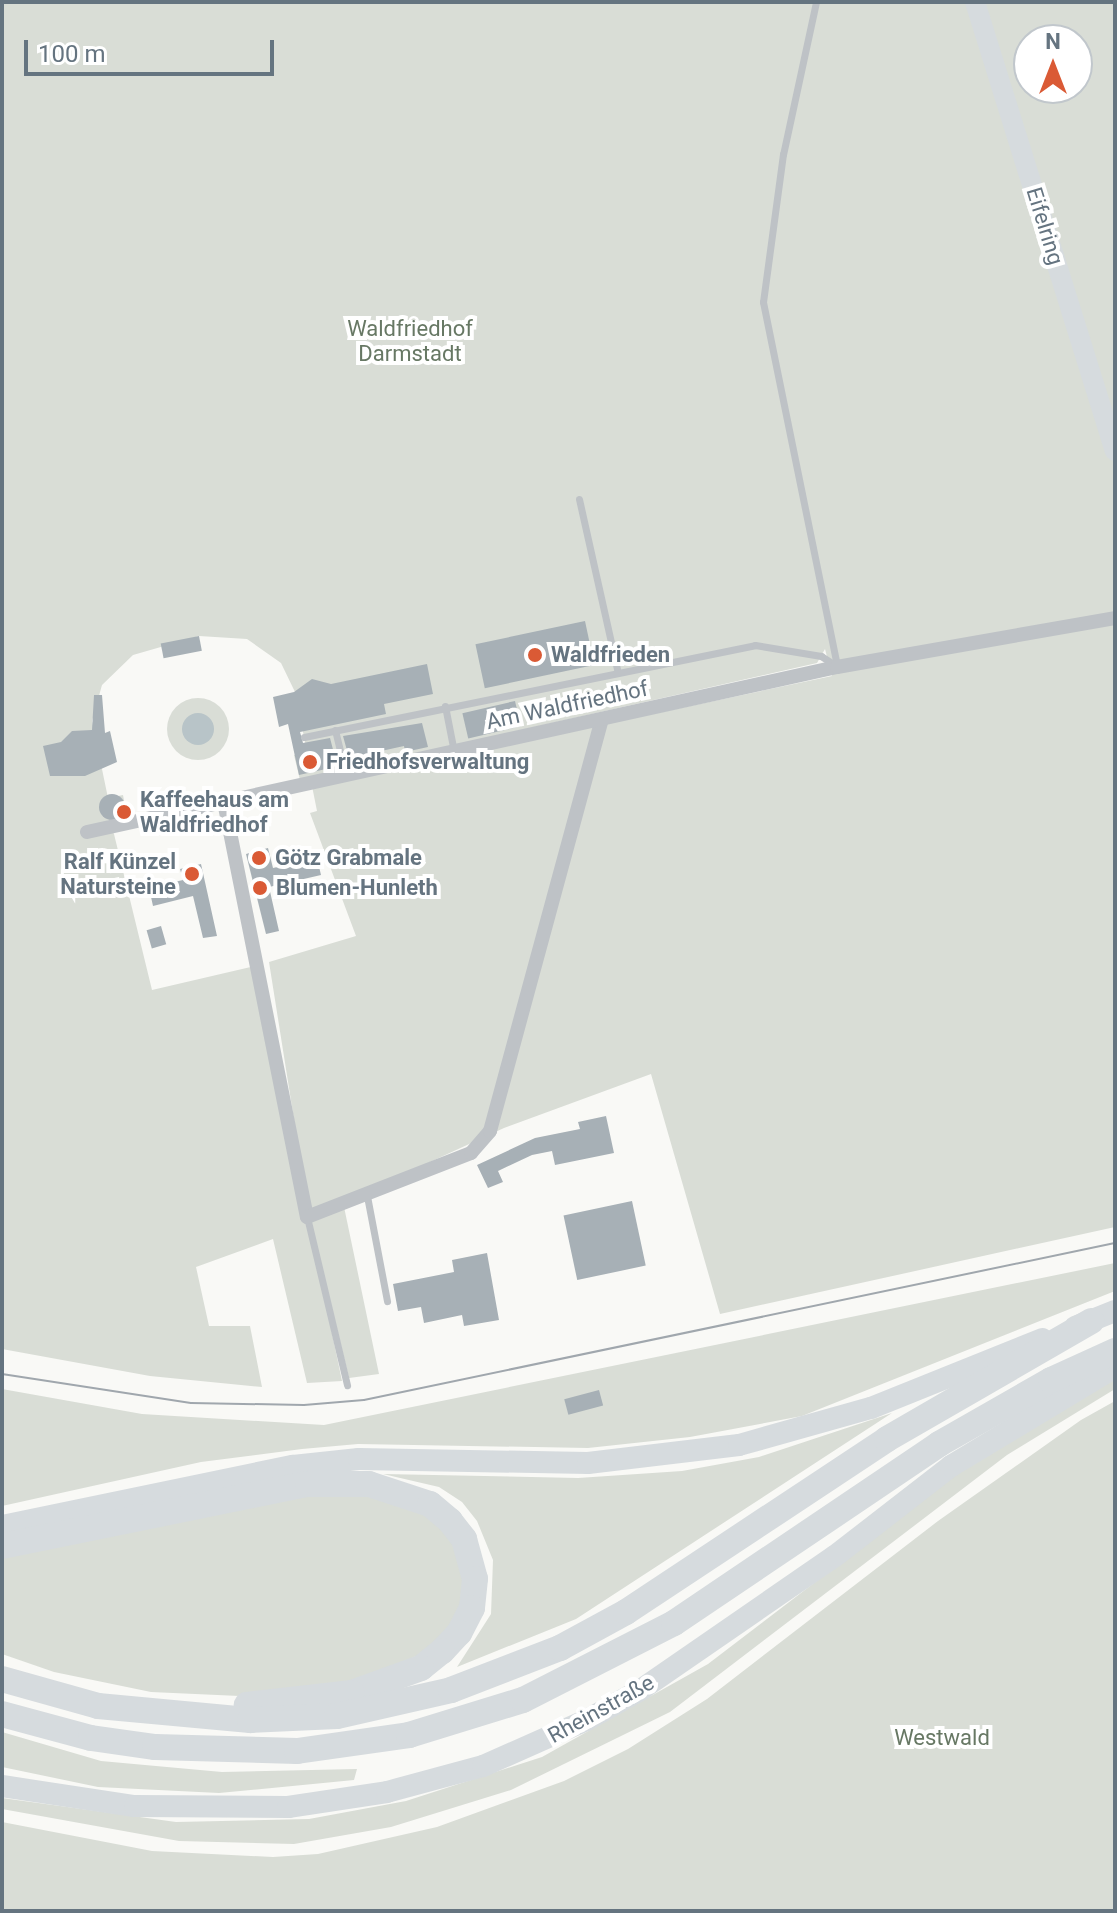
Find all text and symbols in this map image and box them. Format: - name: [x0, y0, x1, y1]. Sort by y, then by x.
- scale bar: [28, 24, 278, 74]
- north arrow: [1013, 24, 1093, 104]
- text: N: [1045, 29, 1061, 54]
- text: 100 m: [38, 40, 105, 68]
- street label: Eifelring: [1021, 184, 1069, 268]
- park label: Waldfriedhof Darmstadt: [347, 315, 473, 366]
- place label: Waldfrieden: [551, 642, 670, 668]
- marker: Waldfrieden: [526, 646, 544, 664]
- street label: Am Waldfriedhof: [484, 675, 650, 735]
- place label: Friedhofsverwaltung: [326, 749, 529, 775]
- marker: Friedhofsverwaltung: [301, 753, 319, 771]
- place label: Kaffeehaus am Waldfriedhof: [140, 786, 289, 838]
- marker: Kaffeehaus am Waldfriedhof: [115, 803, 133, 821]
- place label: Götz Grabmale: [275, 845, 422, 871]
- place label: Ralf Künzel Natursteine: [60, 848, 176, 900]
- marker: Götz Grabmale: [250, 849, 268, 867]
- marker: Ralf Künzel Natursteine: [183, 865, 201, 883]
- place label: Blumen-Hunleth: [276, 875, 438, 901]
- marker: Blumen-Hunleth: [251, 879, 269, 897]
- street label: Rheinstraße: [543, 1669, 659, 1749]
- park label: Westwald: [894, 1725, 990, 1751]

